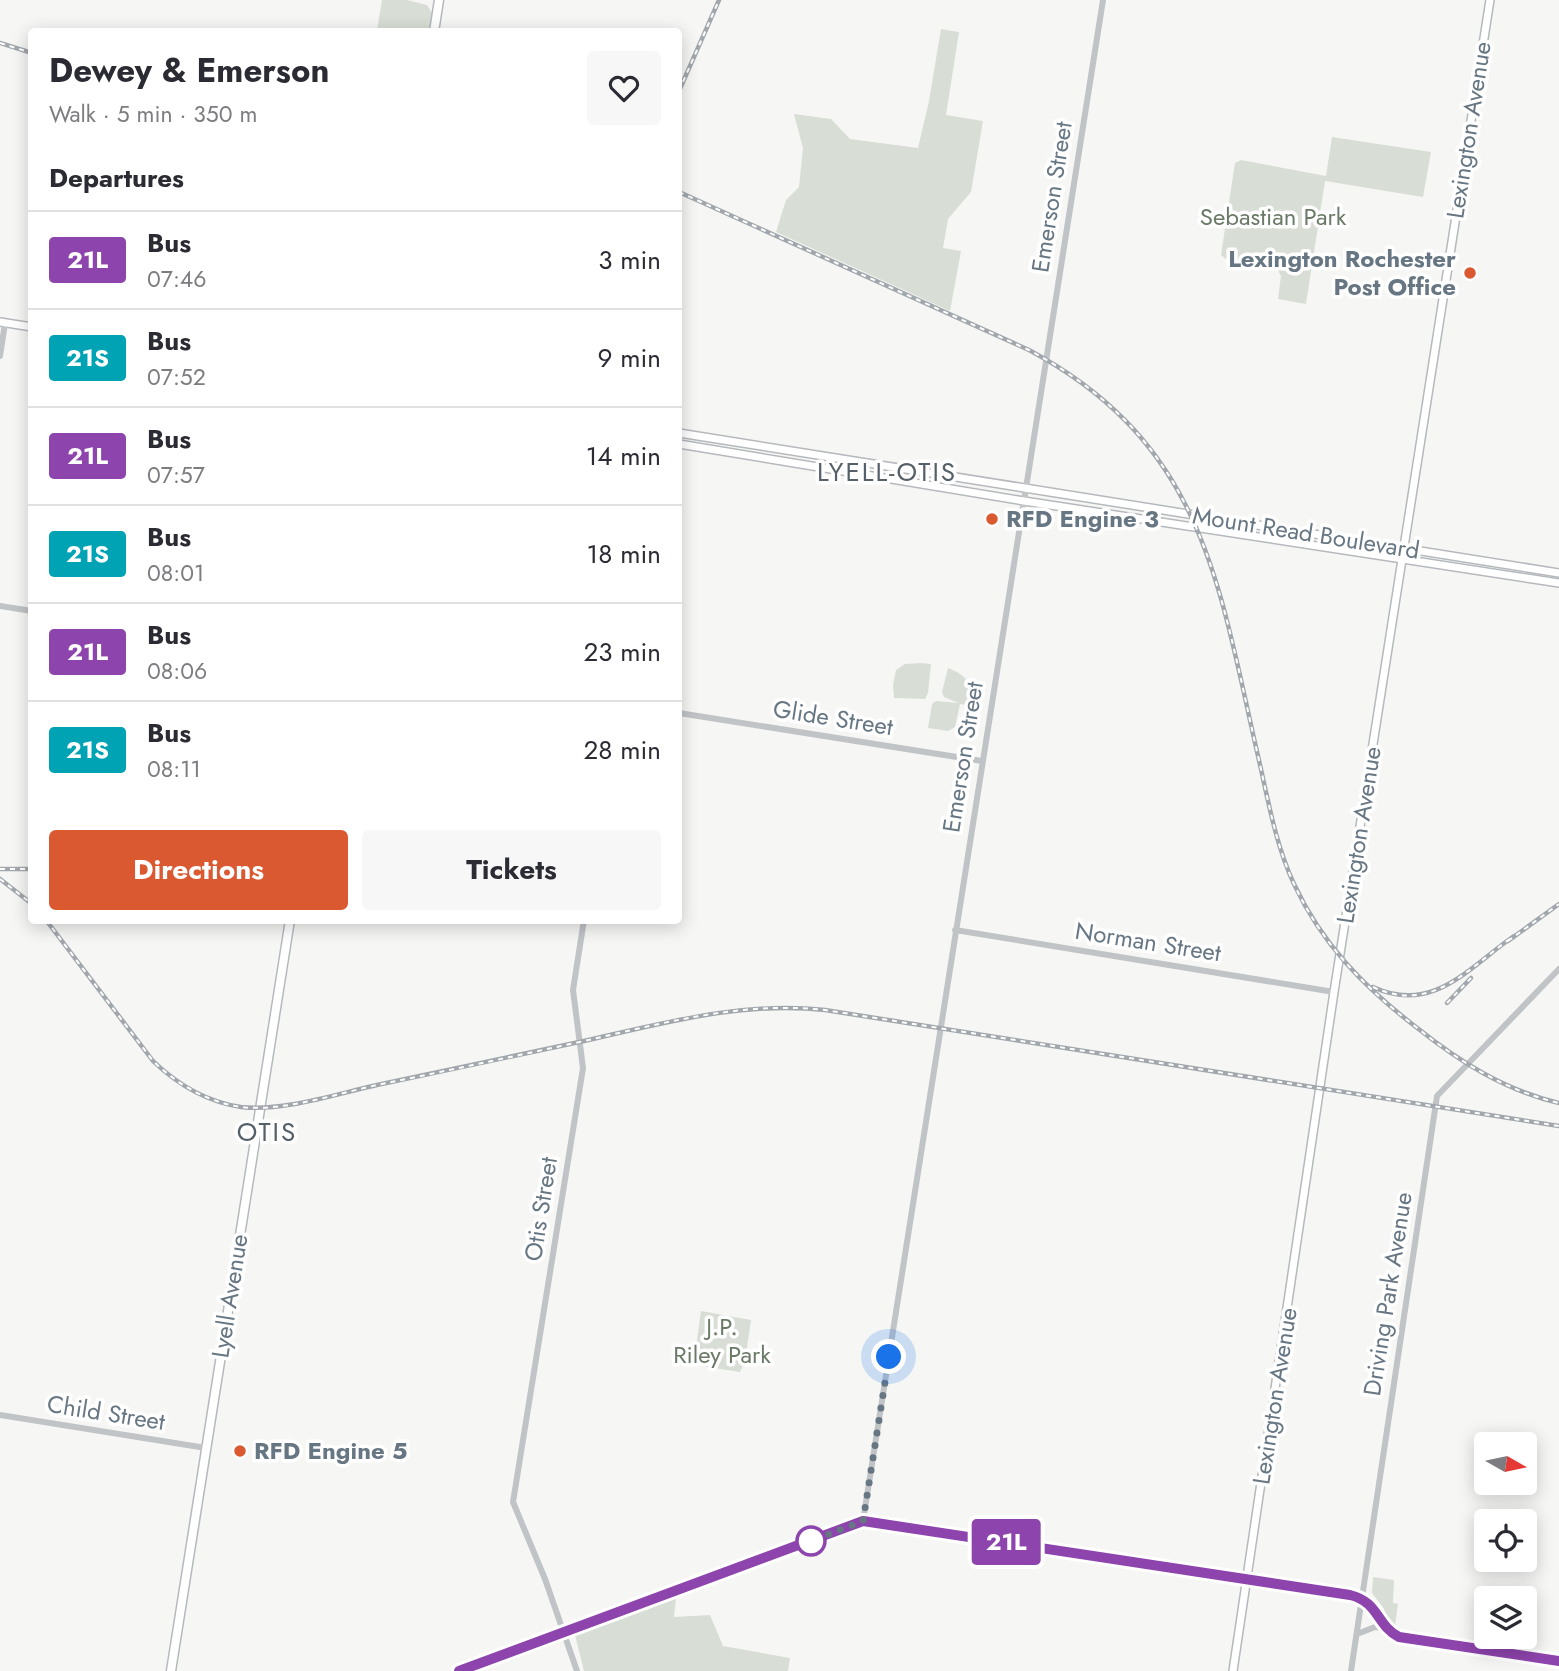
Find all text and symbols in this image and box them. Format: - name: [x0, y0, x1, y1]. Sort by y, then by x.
- street label: Lexington Avenue: [1437, 39, 1500, 221]
- text: Dewey & Emerson: [49, 47, 329, 94]
- button: heart: [587, 51, 661, 125]
- text: Walk · 5 min · 350 m: [49, 97, 257, 131]
- street label: Emerson Street: [1022, 119, 1081, 275]
- text: Departures: [49, 159, 184, 197]
- park label: Sebastian Park: [1200, 199, 1347, 234]
- text: Bus: [147, 224, 191, 262]
- text: 3 min: [598, 241, 661, 279]
- place label: Lexington Rochester Post Office: [1228, 241, 1456, 304]
- text: 21L: [67, 242, 108, 277]
- text: 07:46: [147, 262, 206, 296]
- marker: Lexington Rochester Post Office: [1462, 265, 1478, 281]
- text: Bus: [147, 322, 191, 360]
- text: 9 min: [598, 339, 661, 377]
- text: 21S: [66, 340, 109, 375]
- text: 07:52: [147, 360, 206, 394]
- text: Bus: [147, 420, 191, 458]
- text: 14 min: [586, 437, 661, 475]
- text: 21L: [67, 438, 108, 473]
- district label: LYELL-OTIS: [817, 453, 957, 491]
- text: 07:57: [147, 458, 205, 492]
- street label: Mount Read Boulevard: [1190, 497, 1422, 568]
- place label: RFD Engine 3: [1006, 501, 1159, 536]
- marker: RFD Engine 3: [984, 511, 1000, 527]
- text: Bus: [147, 518, 191, 556]
- text: 18 min: [587, 535, 661, 573]
- text: 21S: [66, 536, 109, 571]
- text: 08:01: [147, 556, 204, 590]
- text: Bus: [147, 616, 191, 654]
- text: 23 min: [584, 633, 661, 671]
- text: 21L: [67, 634, 108, 669]
- text: 08:06: [147, 654, 207, 688]
- street label: Emerson Street: [933, 679, 992, 835]
- street label: Glide Street: [771, 691, 896, 744]
- text: Bus: [147, 714, 191, 752]
- text: 28 min: [584, 731, 661, 769]
- text: 21S: [66, 732, 109, 767]
- street label: Lexington Avenue: [1327, 744, 1390, 926]
- text: 08:11: [147, 752, 201, 786]
- button: Directions: [49, 830, 348, 910]
- button: Tickets: [362, 830, 661, 910]
- street label: Norman Street: [1073, 913, 1224, 970]
- district label: OTIS: [237, 1113, 297, 1151]
- street label: Otis Street: [515, 1154, 566, 1264]
- street label: Driving Park Avenue: [1354, 1190, 1421, 1398]
- street label: Lyell Avenue: [202, 1231, 257, 1360]
- street label: Lexington Avenue: [1243, 1305, 1306, 1487]
- park label: J.P. Riley Park: [673, 1309, 771, 1372]
- your location: [871, 1339, 906, 1374]
- street label: Child Street: [45, 1386, 168, 1439]
- north arrow: [1474, 1432, 1536, 1494]
- map controls: [1474, 1432, 1537, 1649]
- place label: RFD Engine 5: [254, 1433, 407, 1468]
- marker: RFD Engine 5: [232, 1443, 248, 1459]
- button: locate: [1474, 1509, 1537, 1572]
- line badge: 21L: [966, 1519, 1046, 1565]
- text: 21L: [986, 1524, 1026, 1559]
- unlabelled marker: [796, 1526, 826, 1556]
- button: layers: [1474, 1586, 1537, 1649]

